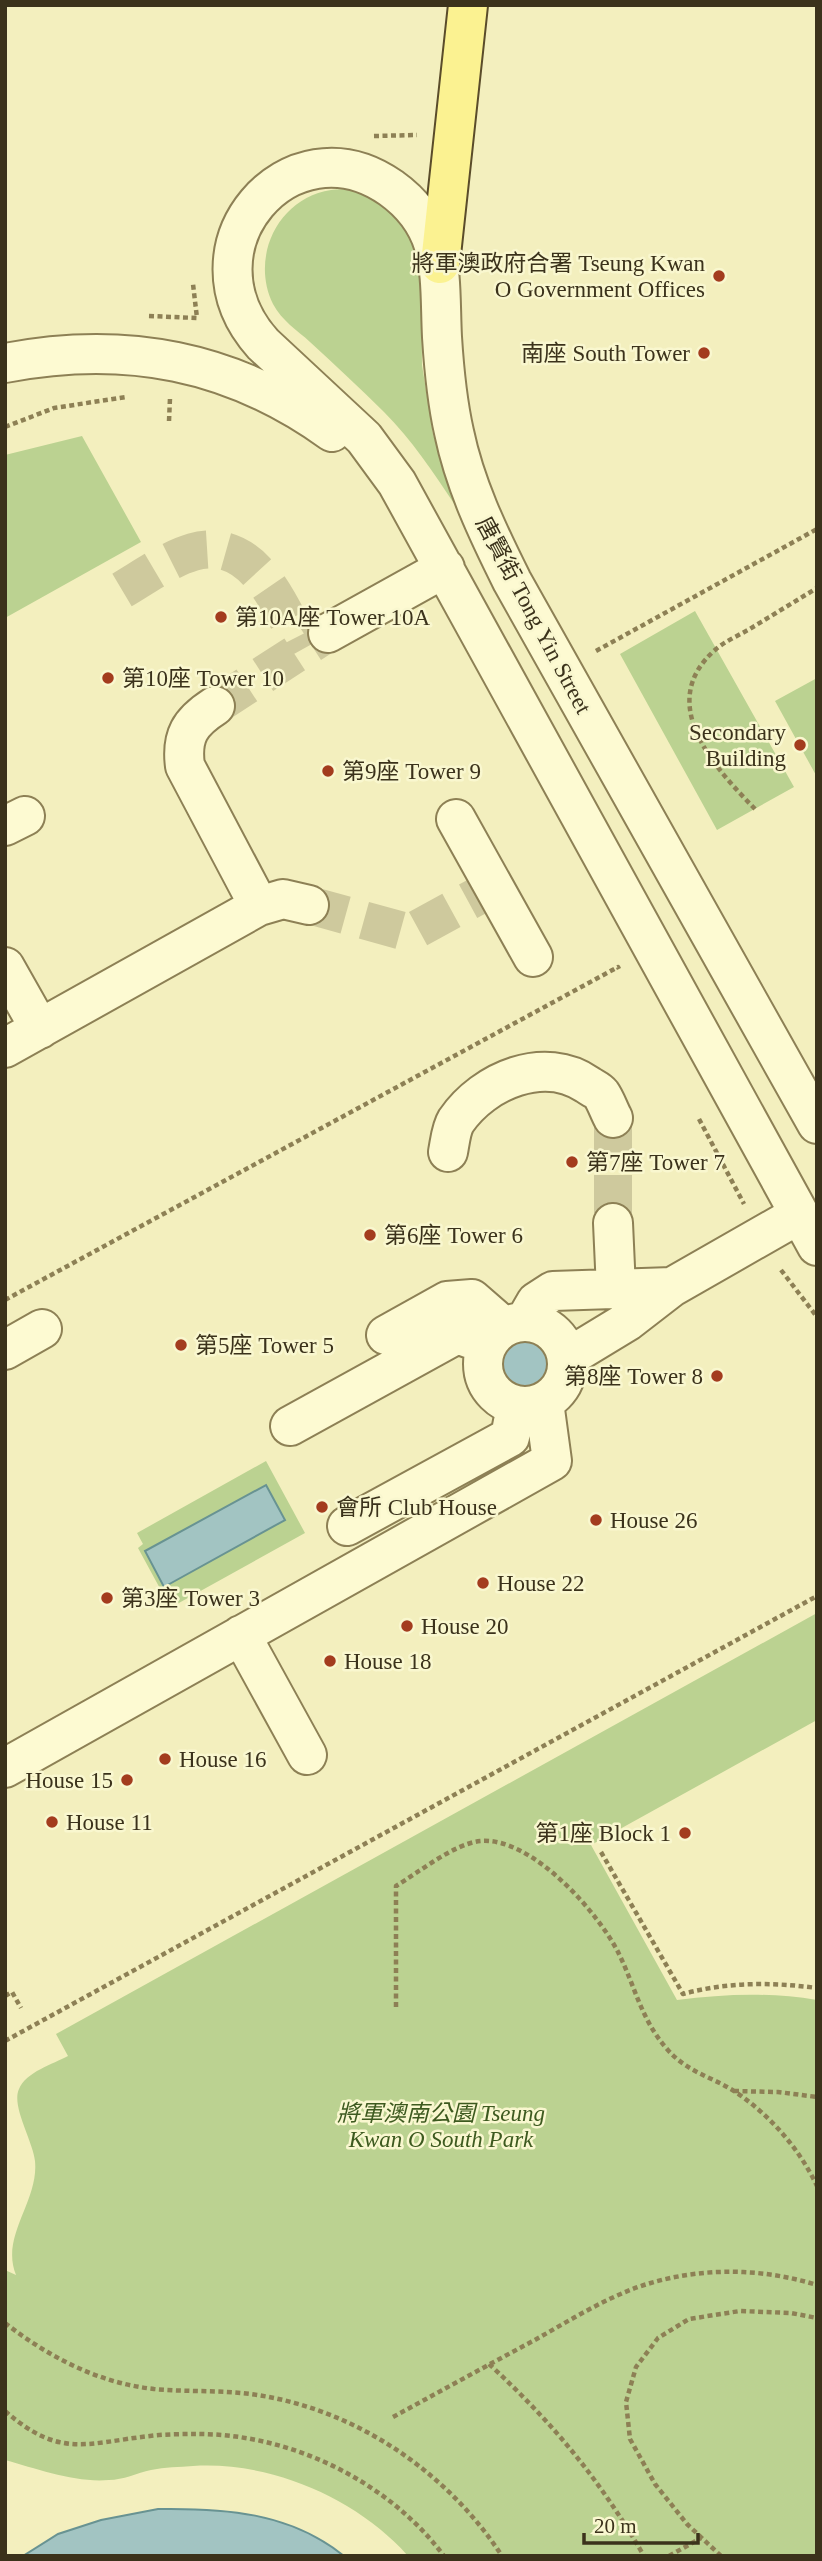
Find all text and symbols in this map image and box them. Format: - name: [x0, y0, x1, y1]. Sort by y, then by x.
- place label: 將軍澳政府合署 Tseung Kwan O Government Offices: [411, 251, 705, 302]
- marker: 將軍澳政府合署 Tseung Kwan O Government Offices: [711, 268, 727, 284]
- place label: 南座 South Tower: [521, 341, 690, 366]
- marker: 南座 South Tower: [696, 345, 712, 361]
- street label: 唐賢街 Tong Yin Street: [471, 513, 596, 718]
- place label: 第10A座 Tower 10A: [235, 605, 431, 630]
- marker: 第10A座 Tower 10A: [213, 609, 229, 625]
- place label: 第10座 Tower 10: [122, 666, 284, 691]
- marker: 第10座 Tower 10: [100, 670, 116, 686]
- place label: Secondary Building: [689, 720, 786, 771]
- marker: Secondary Building: [792, 737, 808, 753]
- place label: 第9座 Tower 9: [342, 759, 481, 784]
- marker: 第9座 Tower 9: [320, 763, 336, 779]
- place label: 第7座 Tower 7: [586, 1150, 725, 1175]
- marker: 第7座 Tower 7: [564, 1154, 580, 1170]
- place label: 第6座 Tower 6: [384, 1223, 523, 1248]
- marker: 第6座 Tower 6: [362, 1227, 378, 1243]
- place label: 第5座 Tower 5: [195, 1333, 334, 1358]
- marker: 第5座 Tower 5: [173, 1337, 189, 1353]
- place label: 第8座 Tower 8: [564, 1364, 703, 1389]
- marker: 第8座 Tower 8: [709, 1368, 725, 1384]
- place label: 會所 Club House: [336, 1495, 497, 1520]
- marker: 會所 Club House: [314, 1499, 330, 1515]
- place label: House 26: [610, 1508, 698, 1533]
- marker: House 26: [588, 1512, 604, 1528]
- place label: House 22: [497, 1571, 585, 1596]
- marker: House 22: [475, 1575, 491, 1591]
- place label: 第3座 Tower 3: [121, 1586, 260, 1611]
- marker: 第3座 Tower 3: [99, 1590, 115, 1606]
- place label: House 20: [421, 1614, 509, 1639]
- marker: House 20: [399, 1618, 415, 1634]
- place label: House 18: [344, 1649, 432, 1674]
- marker: House 18: [322, 1653, 338, 1669]
- place label: House 16: [179, 1747, 267, 1772]
- marker: House 16: [157, 1751, 173, 1767]
- place label: House 15: [25, 1768, 113, 1793]
- marker: House 15: [119, 1772, 135, 1788]
- place label: House 11: [66, 1810, 153, 1835]
- marker: House 11: [44, 1814, 60, 1830]
- place label: 第1座 Block 1: [536, 1821, 671, 1846]
- marker: 第1座 Block 1: [677, 1825, 693, 1841]
- park label: 將軍澳南公園 Tseung Kwan O South Park: [337, 2101, 545, 2152]
- scale bar: [584, 2502, 698, 2546]
- text: 20 m: [594, 2514, 637, 2538]

